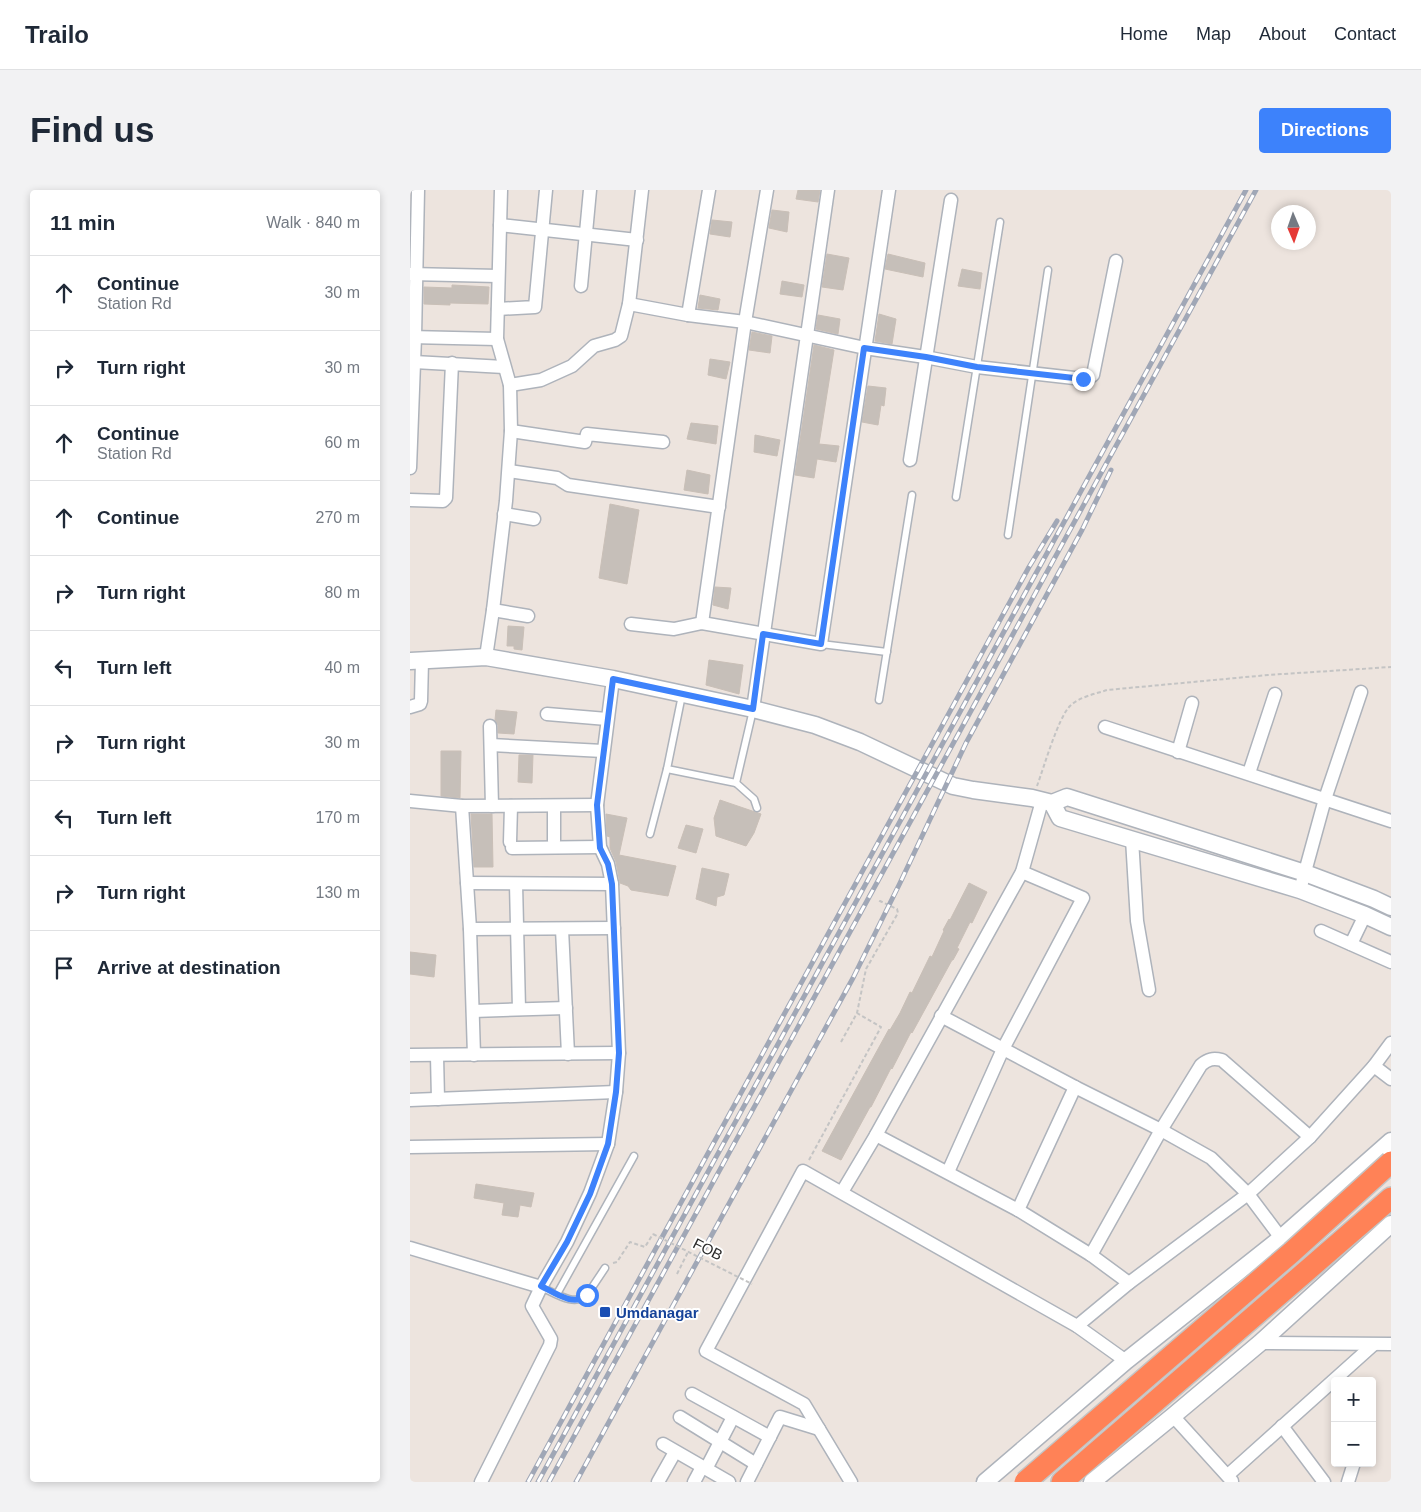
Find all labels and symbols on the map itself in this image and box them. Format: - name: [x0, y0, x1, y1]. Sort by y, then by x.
- north arrow: [1271, 205, 1316, 250]
- route end: [1072, 368, 1095, 391]
- street label: FOB: [690, 1234, 726, 1264]
- route start: [576, 1284, 599, 1307]
- place label: Umdanagar: [616, 1304, 699, 1321]
- marker: Umdanagar: [598, 1305, 612, 1319]

